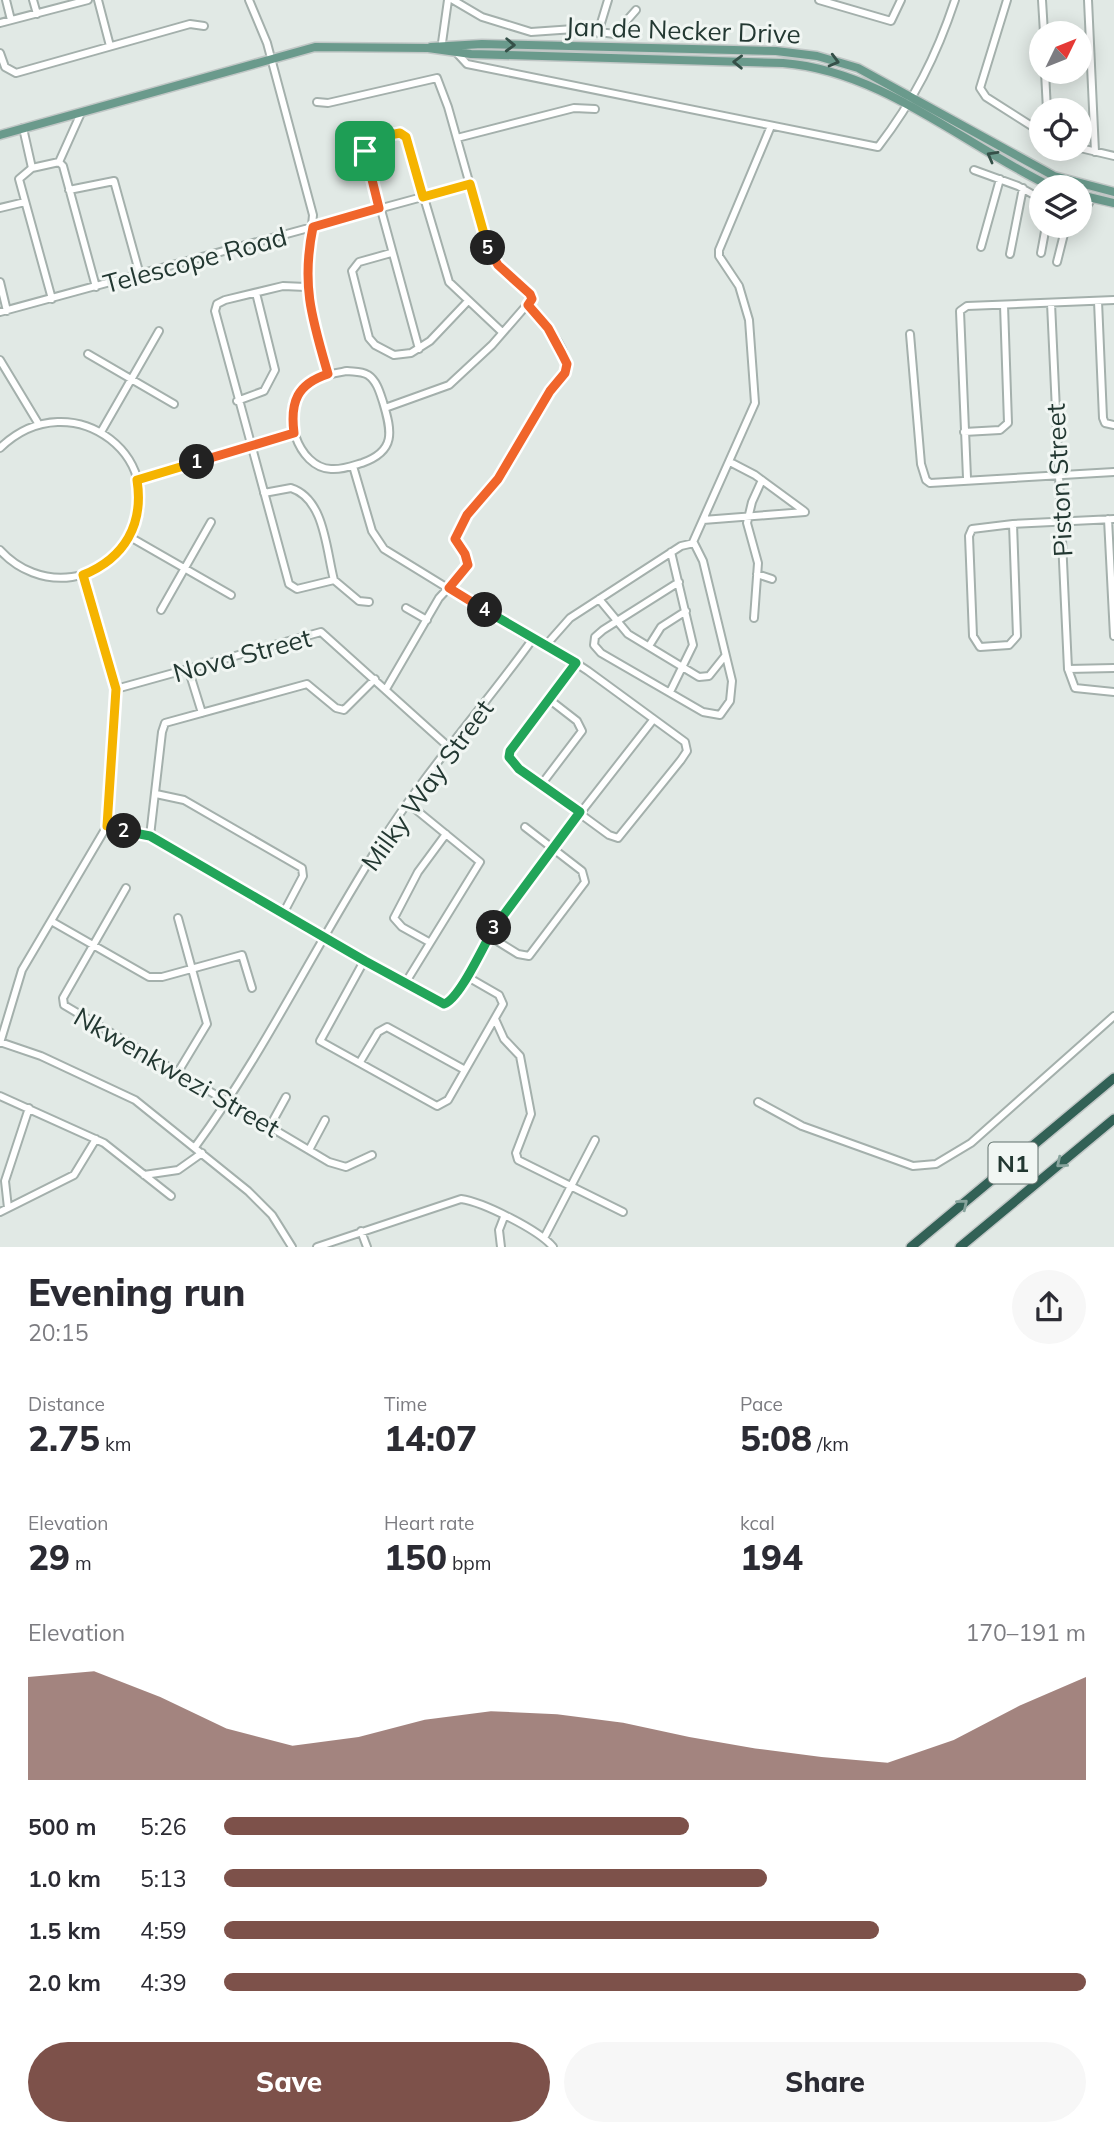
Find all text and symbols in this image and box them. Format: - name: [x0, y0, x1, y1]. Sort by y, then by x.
- street label: Jan de Necker Drive: [565, 9, 801, 51]
- north arrow: [1029, 21, 1092, 84]
- map controls: [1029, 21, 1092, 238]
- one-way arrow: [505, 38, 516, 53]
- one-way arrow: [828, 53, 840, 67]
- one-way arrow: [732, 54, 743, 69]
- button: locate: [1029, 98, 1092, 161]
- pin: [335, 121, 395, 181]
- icon: arrive: [346, 132, 384, 170]
- one-way arrow: [987, 151, 999, 164]
- button: layers: [1029, 175, 1092, 238]
- street label: Telescope Road: [100, 220, 290, 300]
- pin: 5: [470, 230, 505, 266]
- text: 5: [482, 235, 493, 259]
- street label: Piston Street: [1039, 402, 1079, 558]
- pin: 1: [180, 444, 214, 480]
- text: 1: [191, 449, 202, 473]
- pin: 4: [468, 592, 503, 628]
- text: 4: [479, 597, 490, 621]
- street label: Nova Street: [169, 621, 315, 689]
- street label: Milky Way Street: [354, 693, 500, 877]
- pin: 2: [106, 814, 142, 848]
- text: 2: [118, 818, 129, 842]
- pin: 3: [476, 911, 512, 946]
- text: 3: [488, 915, 499, 939]
- street label: Nkwenkwezi Street: [68, 1000, 286, 1144]
- road number: N1: [988, 1142, 1038, 1184]
- one-way arrow: [1057, 1155, 1070, 1167]
- one-way arrow: [956, 1199, 968, 1212]
- text: Evening run: [28, 1268, 246, 1316]
- button: share: [1012, 1270, 1086, 1344]
- text: 20:15: [28, 1318, 88, 1347]
- text: Distance: [28, 1392, 105, 1416]
- text: Time: [384, 1392, 427, 1416]
- text: Pace: [740, 1392, 783, 1416]
- text: 2.75: [28, 1416, 100, 1460]
- text: 14:07: [384, 1416, 477, 1460]
- text: 5:08: [740, 1416, 812, 1460]
- text: km: [100, 1432, 132, 1456]
- text: /km: [812, 1432, 849, 1456]
- text: Elevation: [28, 1511, 108, 1535]
- text: Heart rate: [384, 1511, 474, 1535]
- text: kcal: [740, 1511, 775, 1535]
- text: 29: [28, 1535, 70, 1579]
- text: 150: [384, 1535, 447, 1579]
- text: 194: [740, 1535, 803, 1579]
- text: m: [70, 1551, 92, 1575]
- text: bpm: [447, 1551, 491, 1575]
- text: Elevation: [28, 1618, 125, 1647]
- text: 170–191 m: [965, 1618, 1086, 1647]
- text: 500 m: [28, 1812, 96, 1841]
- text: 5:26: [140, 1812, 187, 1841]
- text: 1.0 km: [28, 1864, 101, 1893]
- text: 5:13: [140, 1864, 187, 1893]
- text: 1.5 km: [28, 1916, 101, 1945]
- text: 4:59: [140, 1916, 187, 1945]
- text: 2.0 km: [28, 1968, 101, 1997]
- text: 4:39: [140, 1968, 187, 1997]
- button: Save: [28, 2042, 550, 2122]
- button: Share: [564, 2042, 1086, 2122]

